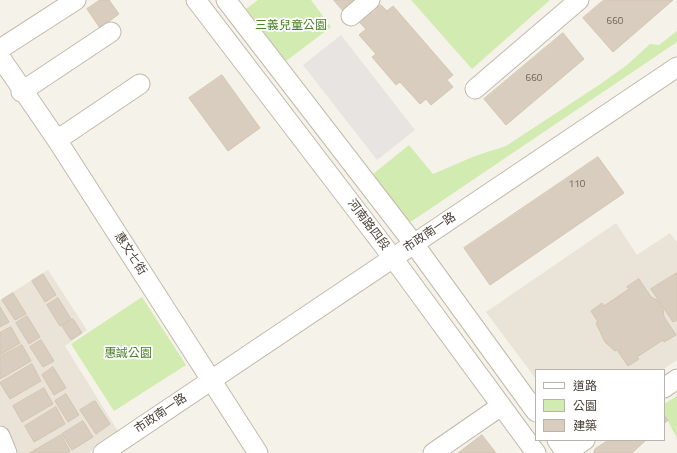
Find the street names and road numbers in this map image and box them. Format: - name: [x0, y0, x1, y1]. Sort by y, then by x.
- street label: 河南路四段: [344, 197, 392, 253]
- street label: 市政南一路: [401, 210, 459, 256]
- street label: 惠文七街: [111, 230, 149, 278]
- street label: 市政南一路: [132, 391, 190, 437]

